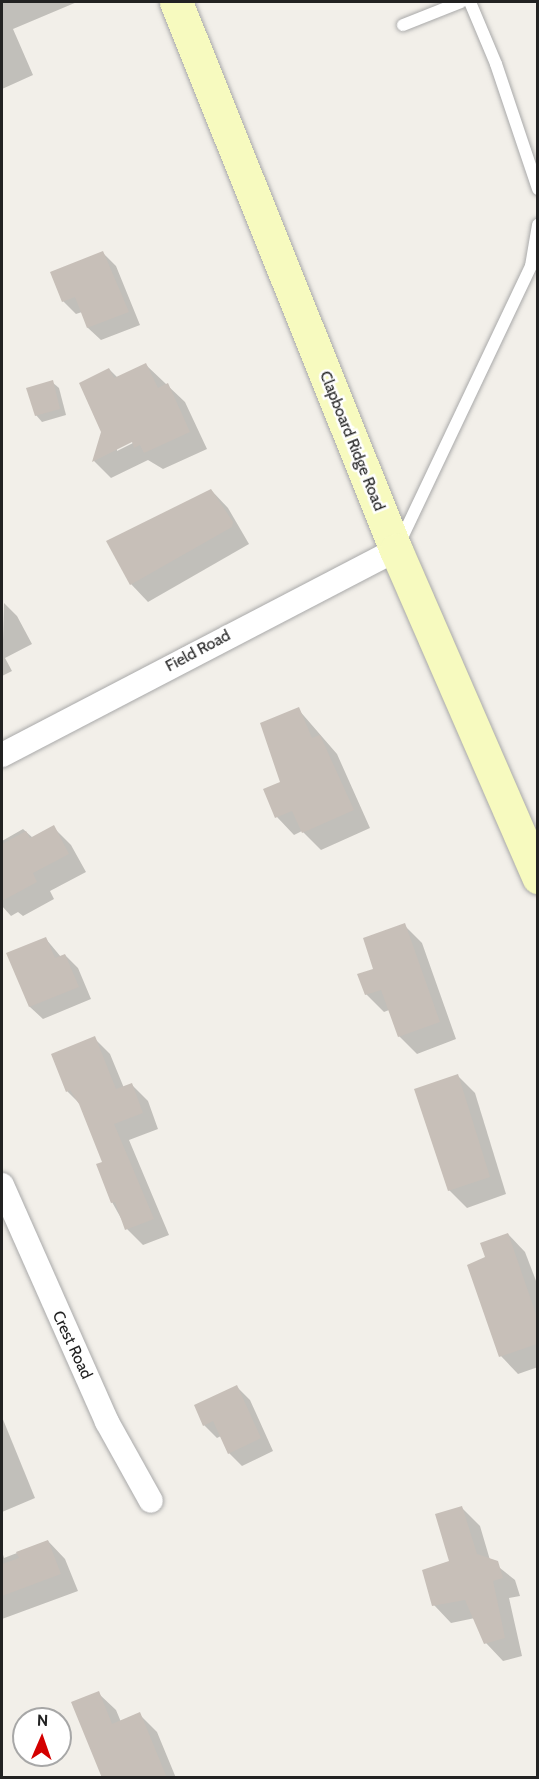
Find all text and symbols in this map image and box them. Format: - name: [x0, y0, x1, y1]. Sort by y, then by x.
- street label: Clapboard Ridge Road: [315, 368, 389, 514]
- street label: Field Road: [162, 626, 234, 676]
- street label: Crest Road: [48, 1308, 96, 1382]
- north arrow: [12, 1707, 72, 1767]
- text: N: [37, 1711, 49, 1730]

